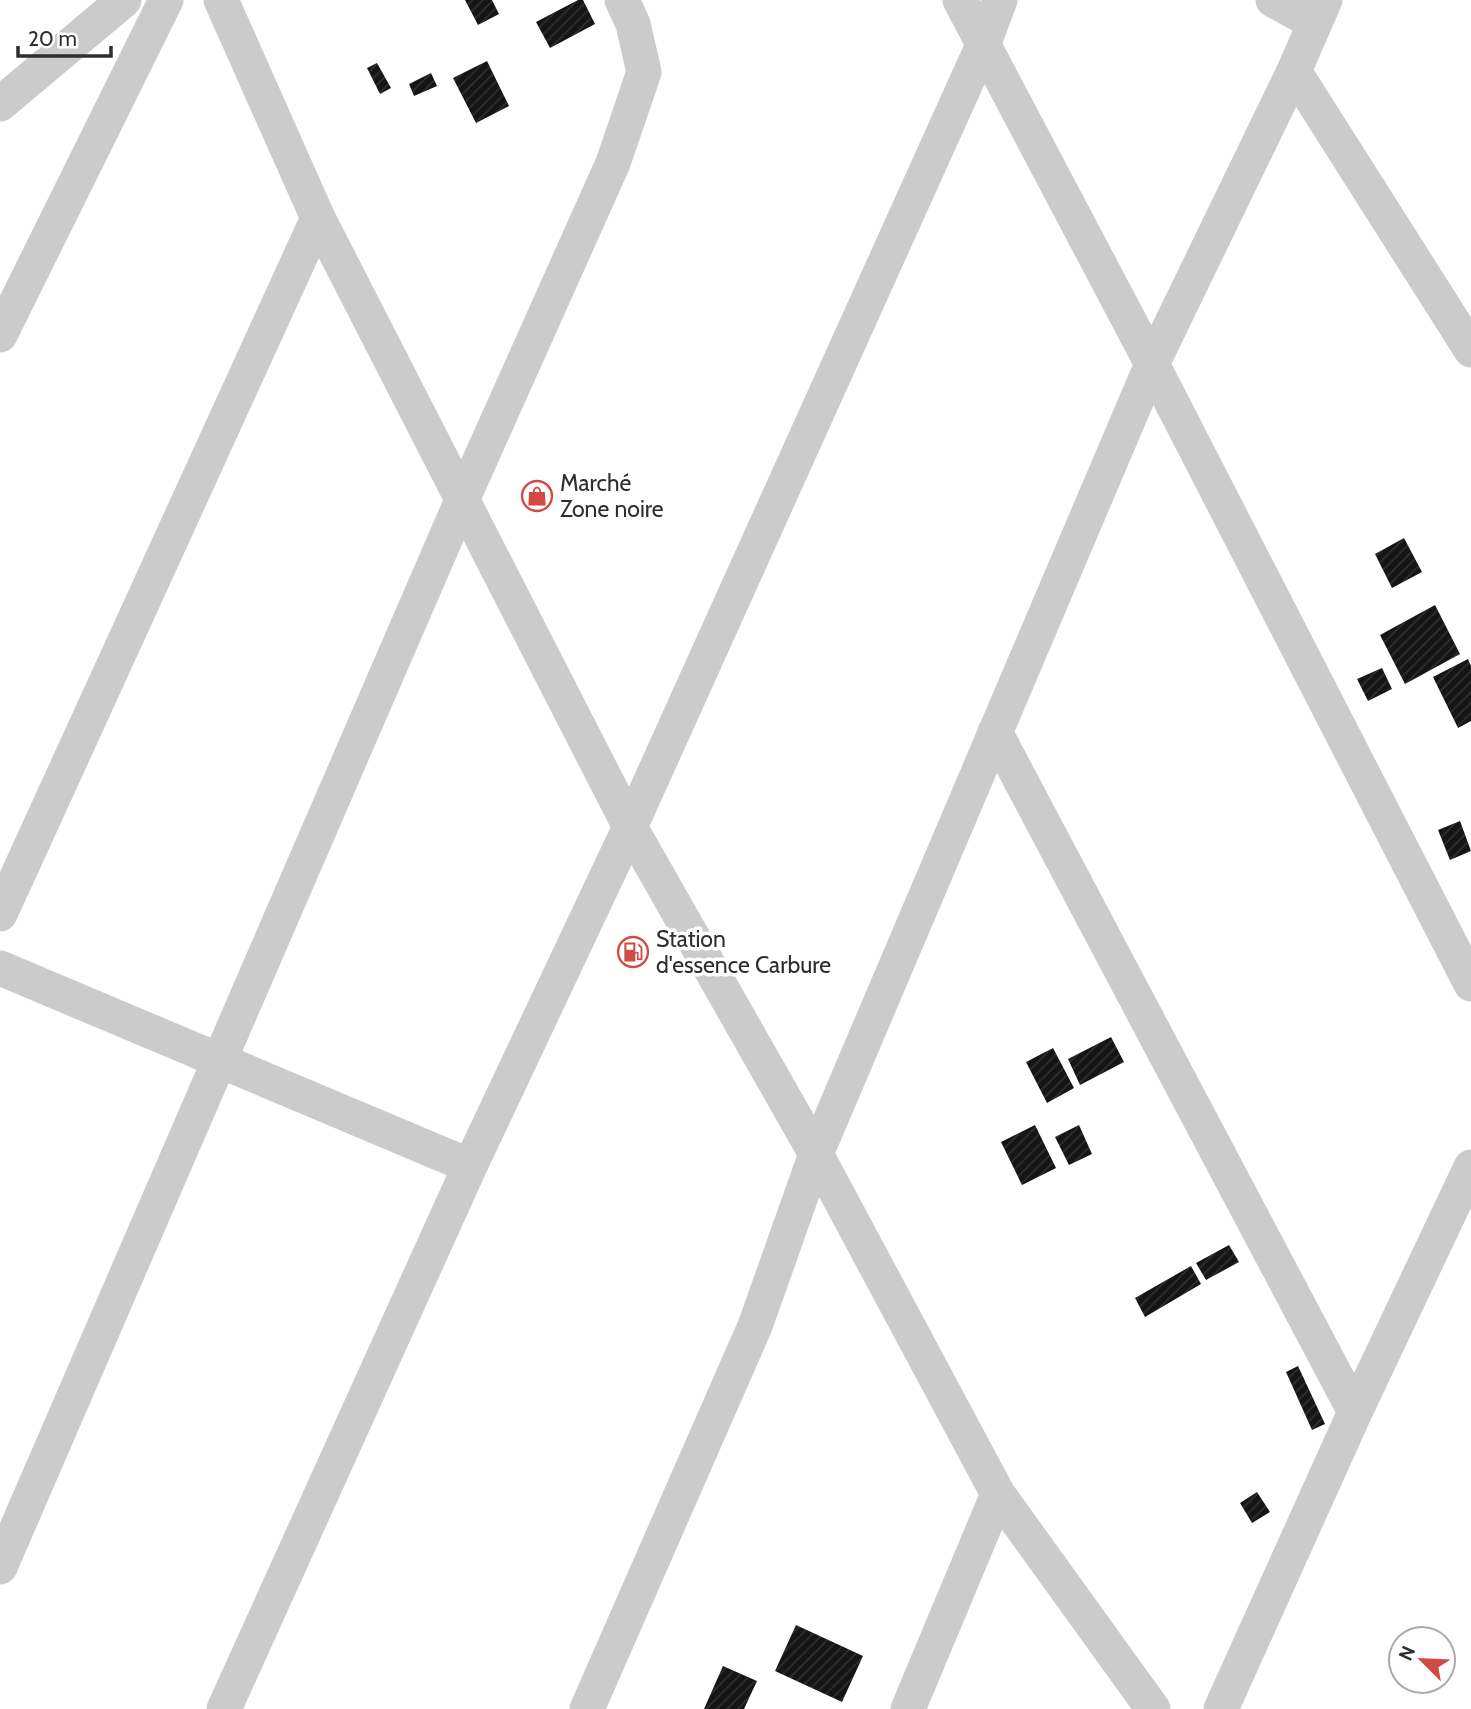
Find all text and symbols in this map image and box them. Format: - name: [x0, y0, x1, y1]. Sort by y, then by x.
- scale bar: [18, 14, 110, 58]
- text: 20 m: [28, 26, 77, 51]
- place label: Marché Zone noire: [560, 469, 664, 523]
- shop icon: Marché Zone noire: [520, 479, 554, 513]
- place label: Station d'essence Carbure: [656, 925, 831, 979]
- fuel station icon: Station d'essence Carbure: [616, 935, 650, 969]
- north arrow: [1387, 1625, 1457, 1695]
- text: N: [1394, 1642, 1420, 1664]

